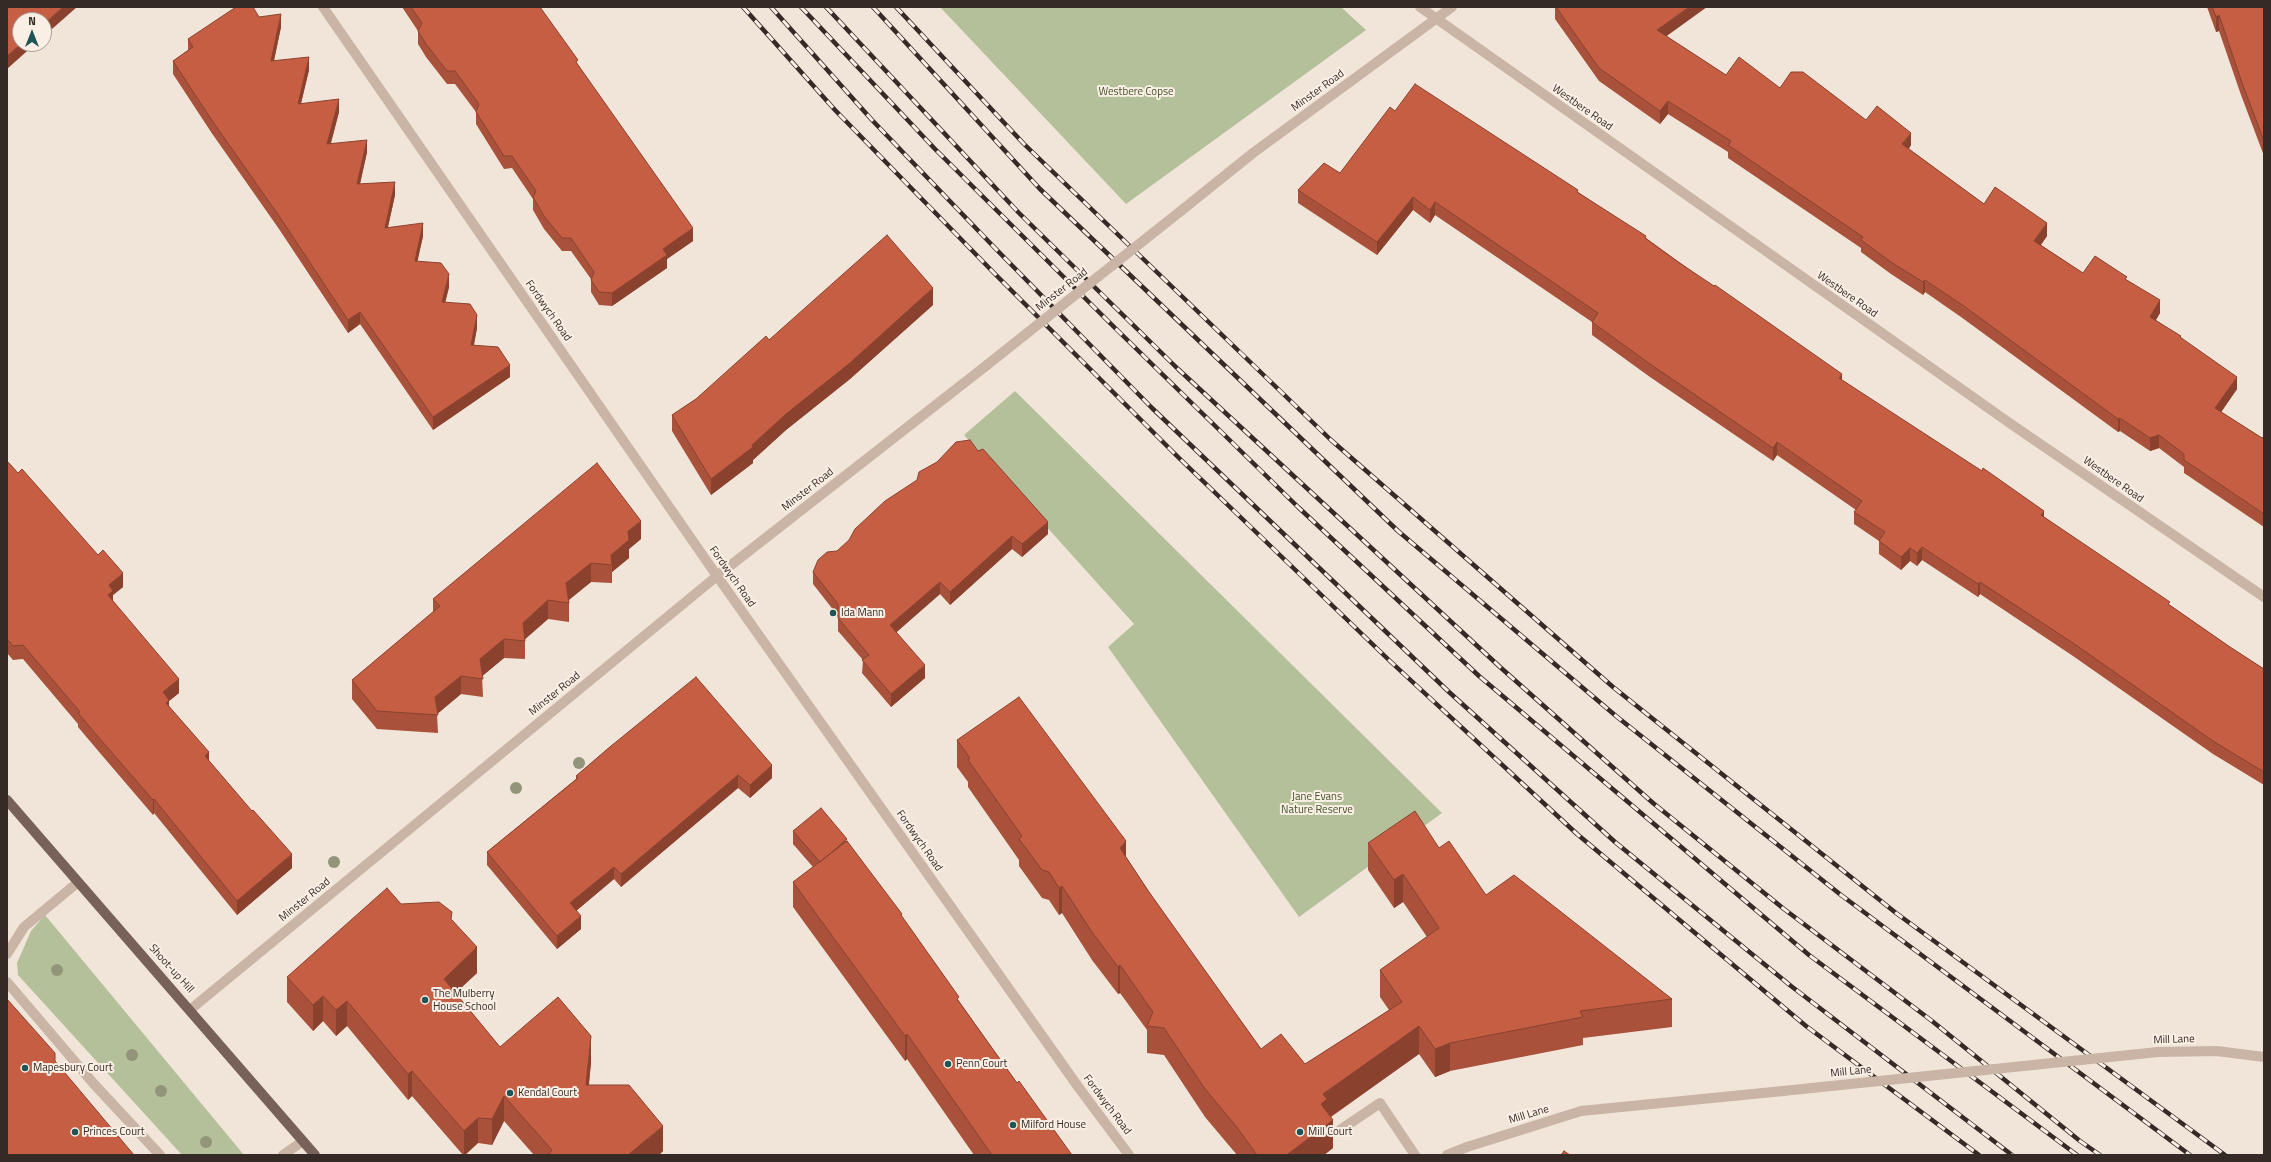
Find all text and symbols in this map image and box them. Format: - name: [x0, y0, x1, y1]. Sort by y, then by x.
- north arrow: [12, 12, 52, 52]
- text: N: [28, 13, 36, 29]
- street label: Minster Road: [1289, 67, 1347, 115]
- street label: Westbere Road: [1549, 82, 1615, 134]
- park label: Westbere Copse: [1098, 85, 1174, 99]
- street label: Minster Road: [1033, 266, 1091, 314]
- street label: Westbere Road: [1814, 269, 1880, 321]
- street label: Fordwych Road: [522, 278, 574, 344]
- street label: Westbere Road: [2080, 454, 2146, 506]
- street label: Minster Road: [779, 466, 837, 514]
- street label: Fordwych Road: [706, 544, 758, 610]
- place label: Ida Mann: [841, 606, 884, 620]
- marker: Ida Mann: [828, 608, 838, 618]
- street label: Minster Road: [527, 669, 583, 719]
- park label: Jane Evans Nature Reserve: [1281, 790, 1353, 816]
- street label: Fordwych Road: [893, 808, 945, 874]
- street label: Minster Road: [277, 875, 333, 925]
- street label: Shoot-up Hill: [146, 942, 196, 996]
- place label: The Mulberry House School: [433, 987, 496, 1013]
- marker: The Mulberry House School: [420, 995, 430, 1005]
- street label: Mill Lane: [2153, 1033, 2195, 1047]
- place label: Penn Court: [956, 1057, 1007, 1071]
- marker: Penn Court: [943, 1059, 953, 1069]
- place label: Mapesbury Court: [33, 1061, 113, 1075]
- marker: Mapesbury Court: [20, 1063, 30, 1073]
- street label: Mill Lane: [1830, 1063, 1872, 1081]
- street label: Fordwych Road: [1080, 1073, 1134, 1137]
- place label: Kendal Court: [518, 1086, 577, 1100]
- marker: Kendal Court: [505, 1088, 515, 1098]
- street label: Mill Lane: [1507, 1103, 1551, 1127]
- place label: Milford House: [1021, 1118, 1086, 1132]
- marker: Milford House: [1008, 1120, 1018, 1130]
- place label: Princes Court: [83, 1125, 145, 1139]
- place label: Mill Court: [1308, 1125, 1352, 1139]
- marker: Princes Court: [70, 1127, 80, 1137]
- marker: Mill Court: [1295, 1127, 1305, 1137]

